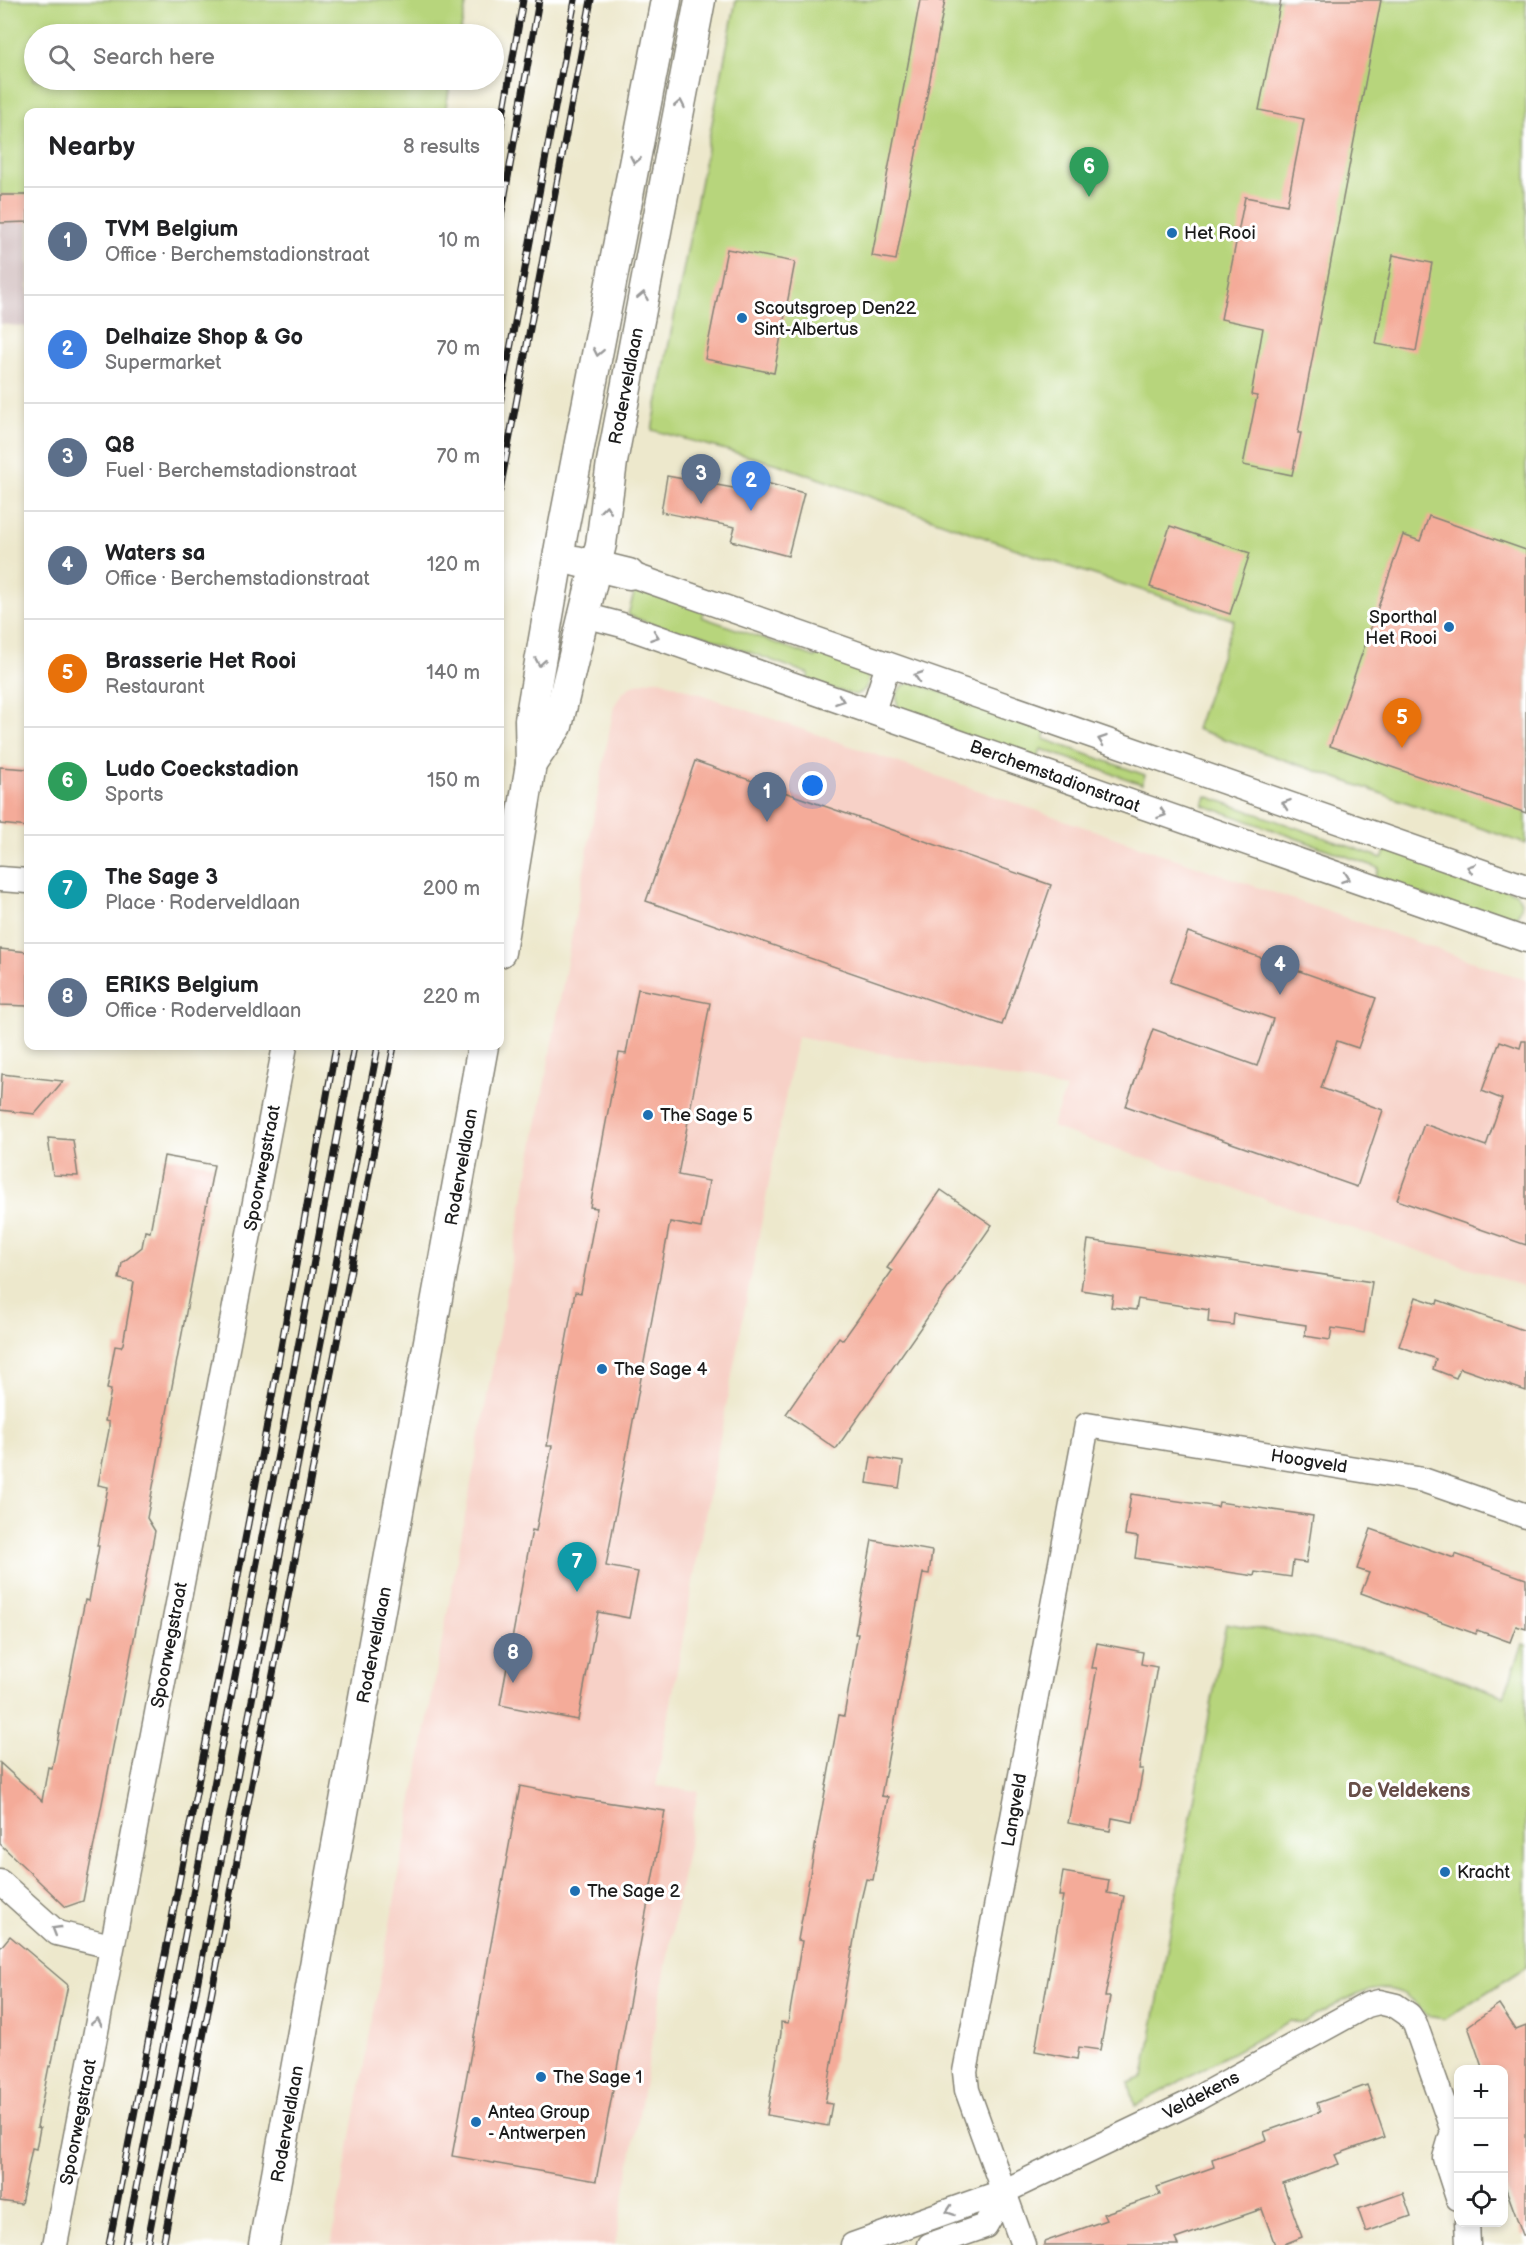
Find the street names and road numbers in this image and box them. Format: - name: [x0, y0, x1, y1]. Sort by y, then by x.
- street label: Roderveldlaan: [605, 326, 648, 446]
- street label: Berchemstadionstraat: [967, 736, 1143, 817]
- street label: Spoorwegstraat: [240, 1103, 285, 1233]
- street label: Roderveldlaan: [441, 1107, 482, 1227]
- street label: Hoogveld: [1269, 1445, 1349, 1478]
- street label: Spoorwegstraat: [147, 1580, 192, 1710]
- street label: Roderveldlaan: [353, 1585, 396, 1705]
- street label: Langveld: [998, 1772, 1031, 1848]
- street label: Spoorwegstraat: [56, 2057, 101, 2187]
- street label: Roderveldlaan: [267, 2064, 308, 2184]
- street label: Veldekens: [1159, 2067, 1243, 2124]

